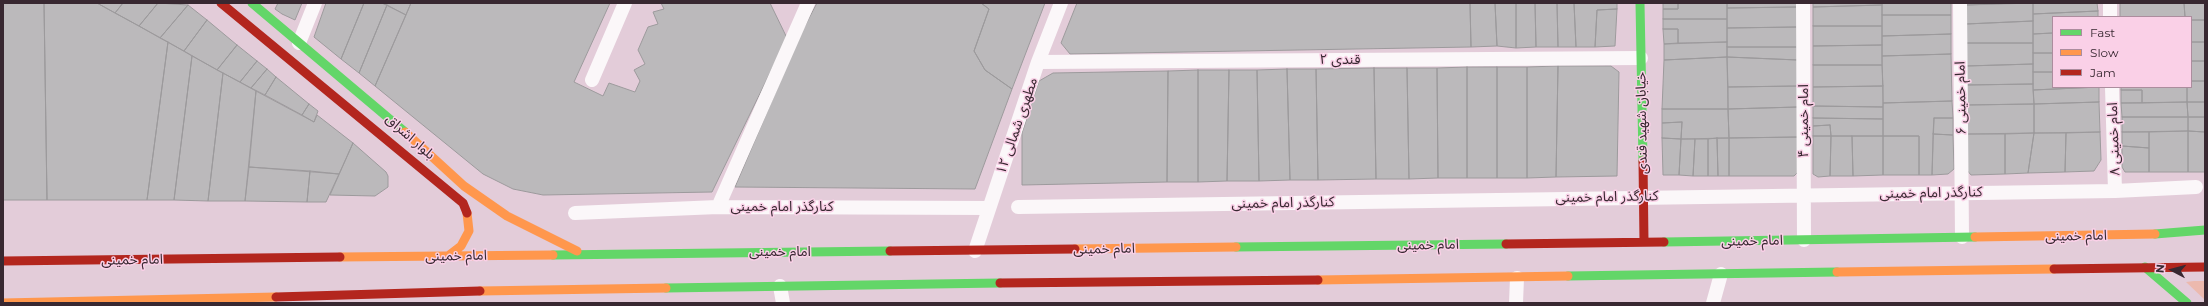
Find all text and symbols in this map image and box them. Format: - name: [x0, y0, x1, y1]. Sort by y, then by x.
- legend: [2052, 16, 2192, 88]
- text: Fast: [2090, 25, 2115, 40]
- text: Slow: [2090, 45, 2119, 60]
- street label: قندی ۲: [1320, 52, 1360, 68]
- street label: امام خمینی ۶: [1952, 61, 1970, 135]
- text: Jam: [2090, 65, 2116, 80]
- street label: خیابان شهید قندی: [1633, 72, 1651, 174]
- street label: مطهری شمالی ۱۲: [993, 76, 1041, 176]
- street label: امام خمینی ۴: [1796, 84, 1812, 158]
- street label: امام خمینی ۸: [2104, 102, 2124, 176]
- street label: بلوار اشراق: [382, 111, 438, 163]
- street label: کنارگذر امام خمینی: [1879, 184, 1983, 202]
- street label: کنارگذر امام خمینی: [1555, 188, 1659, 206]
- street label: کنارگذر امام خمینی: [1231, 194, 1335, 212]
- street label: کنارگذر امام خمینی: [730, 199, 834, 215]
- street label: امام خمینی: [2045, 227, 2107, 245]
- street label: امام خمینی: [1721, 232, 1783, 250]
- street label: امام خمینی: [1397, 236, 1459, 254]
- street label: امام خمینی: [1073, 240, 1135, 258]
- street label: امام خمینی: [749, 244, 811, 260]
- street label: امام خمینی: [425, 247, 487, 265]
- north arrow: [2152, 250, 2192, 290]
- street label: امام خمینی: [101, 251, 163, 269]
- text: N: [2153, 264, 2167, 274]

